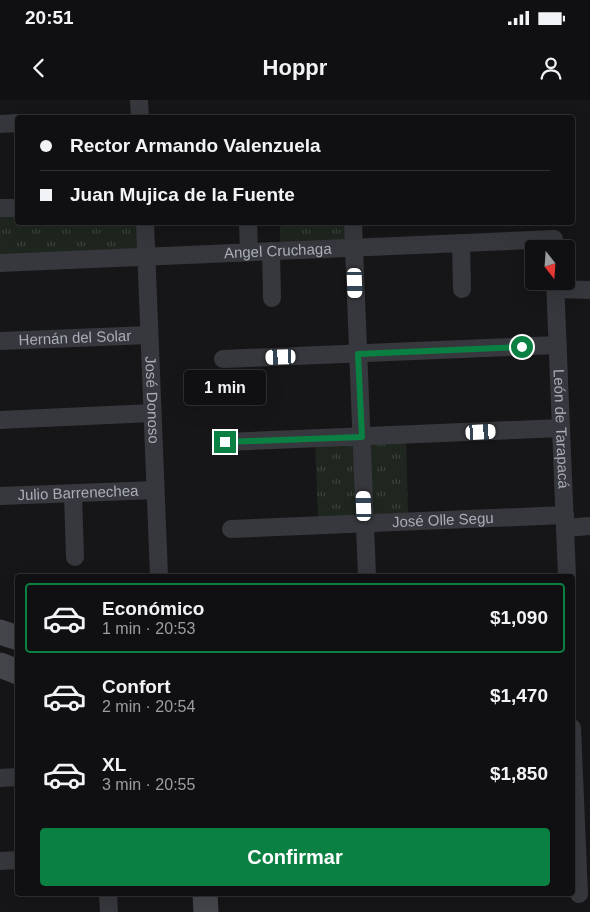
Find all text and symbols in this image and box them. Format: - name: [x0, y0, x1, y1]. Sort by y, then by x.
- text: 20:51: [25, 7, 74, 28]
- icon: back: [25, 54, 53, 82]
- icon: person: [537, 54, 565, 82]
- text: Hoppr: [263, 55, 327, 80]
- text: Rector Armando Valenzuela: [70, 135, 321, 156]
- text: Juan Mujica de la Fuente: [70, 184, 295, 205]
- street label: Angel Cruchaga: [224, 240, 333, 261]
- north arrow: [525, 240, 575, 290]
- map controls: [525, 240, 575, 290]
- car: [346, 268, 363, 298]
- street label: Hernán del Solar: [18, 327, 132, 348]
- route start: [511, 336, 533, 358]
- car: [265, 349, 296, 365]
- street label: José Donoso: [142, 356, 163, 444]
- street label: León de Tarapacá: [551, 369, 572, 490]
- callout: 1 min: [184, 370, 266, 404]
- text: 1 min: [204, 379, 246, 396]
- car: [465, 424, 496, 440]
- route end: [214, 431, 236, 453]
- street label: Julio Barrenechea: [17, 482, 139, 503]
- car: [355, 491, 372, 521]
- street label: José Olle Segu: [392, 509, 494, 530]
- icon: car: [42, 596, 87, 641]
- text: Económico: [102, 598, 204, 619]
- text: $1,090: [490, 607, 548, 628]
- text: 1 min · 20:53: [102, 620, 195, 637]
- icon: car: [42, 674, 87, 719]
- text: Confort: [102, 676, 171, 697]
- text: $1,470: [490, 685, 548, 706]
- text: 2 min · 20:54: [102, 698, 195, 715]
- icon: car: [42, 752, 87, 797]
- text: XL: [102, 754, 126, 775]
- text: $1,850: [490, 763, 548, 784]
- text: 3 min · 20:55: [102, 776, 195, 793]
- button: Confirmar: [40, 828, 550, 886]

